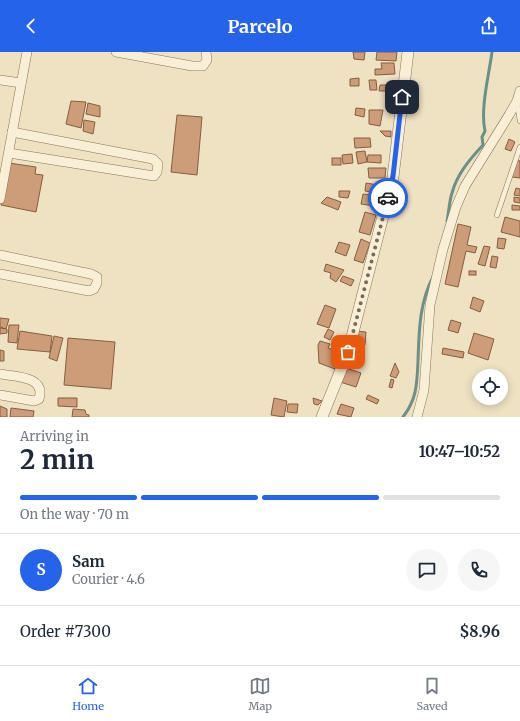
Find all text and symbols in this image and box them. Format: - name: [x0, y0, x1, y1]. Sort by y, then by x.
- icon: back: [20, 15, 42, 37]
- text: Parcelo: [227, 15, 293, 38]
- icon: share: [478, 15, 500, 37]
- pin: [385, 80, 419, 114]
- icon: home: [391, 86, 413, 108]
- courier: [368, 178, 408, 218]
- icon: car: [377, 187, 399, 209]
- pin: [331, 335, 365, 369]
- icon: bag: [337, 341, 359, 363]
- map controls: [472, 369, 508, 405]
- button: locate: [472, 369, 508, 405]
- text: Arriving in: [20, 428, 89, 445]
- text: 10:47–10:52: [419, 442, 500, 461]
- text: 2 min: [20, 443, 94, 476]
- text: On the way · 70 m: [20, 506, 129, 523]
- button: chat: [406, 549, 448, 591]
- button: phone: [458, 549, 500, 591]
- text: Sam: [72, 552, 105, 571]
- text: S: [36, 560, 46, 579]
- text: Courier · 4.6: [72, 571, 145, 588]
- text: Order #7300: [20, 622, 111, 641]
- text: $8.96: [459, 622, 500, 641]
- tab: Home: [72, 675, 104, 713]
- tab: Map: [249, 675, 272, 713]
- tab: Saved: [417, 675, 448, 713]

